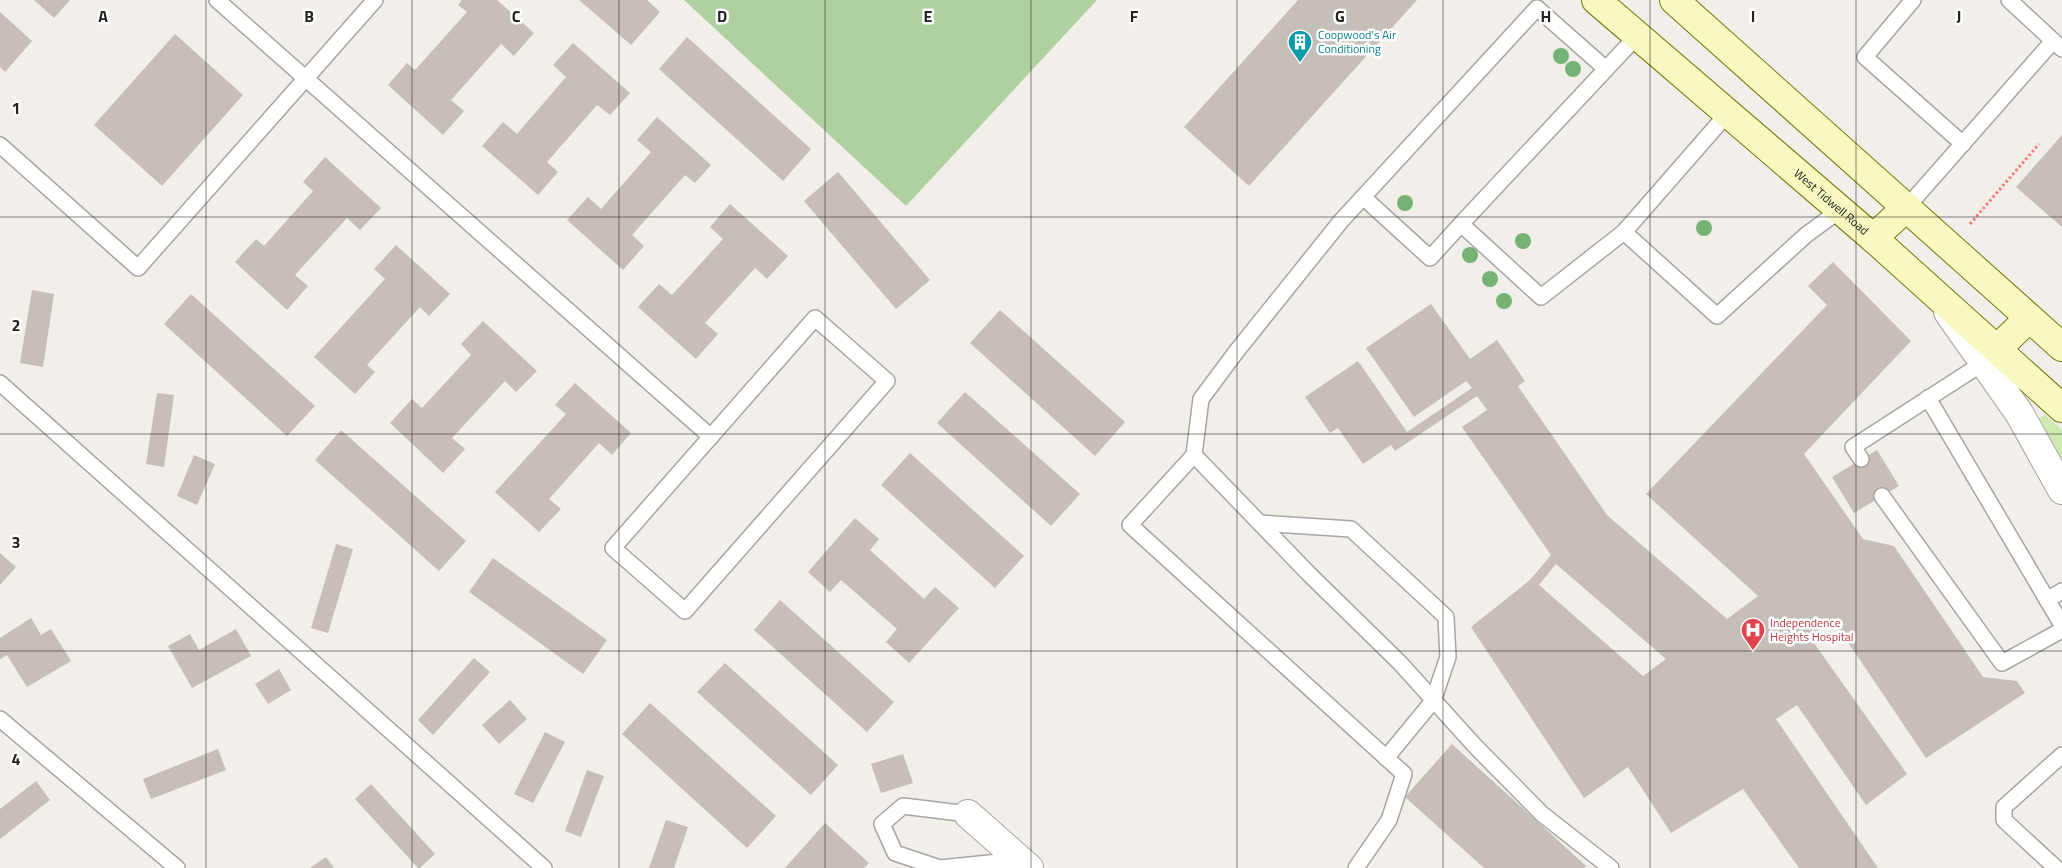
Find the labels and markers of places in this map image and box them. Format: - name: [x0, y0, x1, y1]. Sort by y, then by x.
- place label: Coopwood's Air Conditioning: [1318, 25, 1396, 58]
- building icon: Coopwood's Air Conditioning: [1287, 29, 1313, 63]
- place label: Independence Heights Hospital: [1770, 613, 1854, 646]
- hospital icon: Independence Heights Hospital: [1740, 617, 1766, 651]

